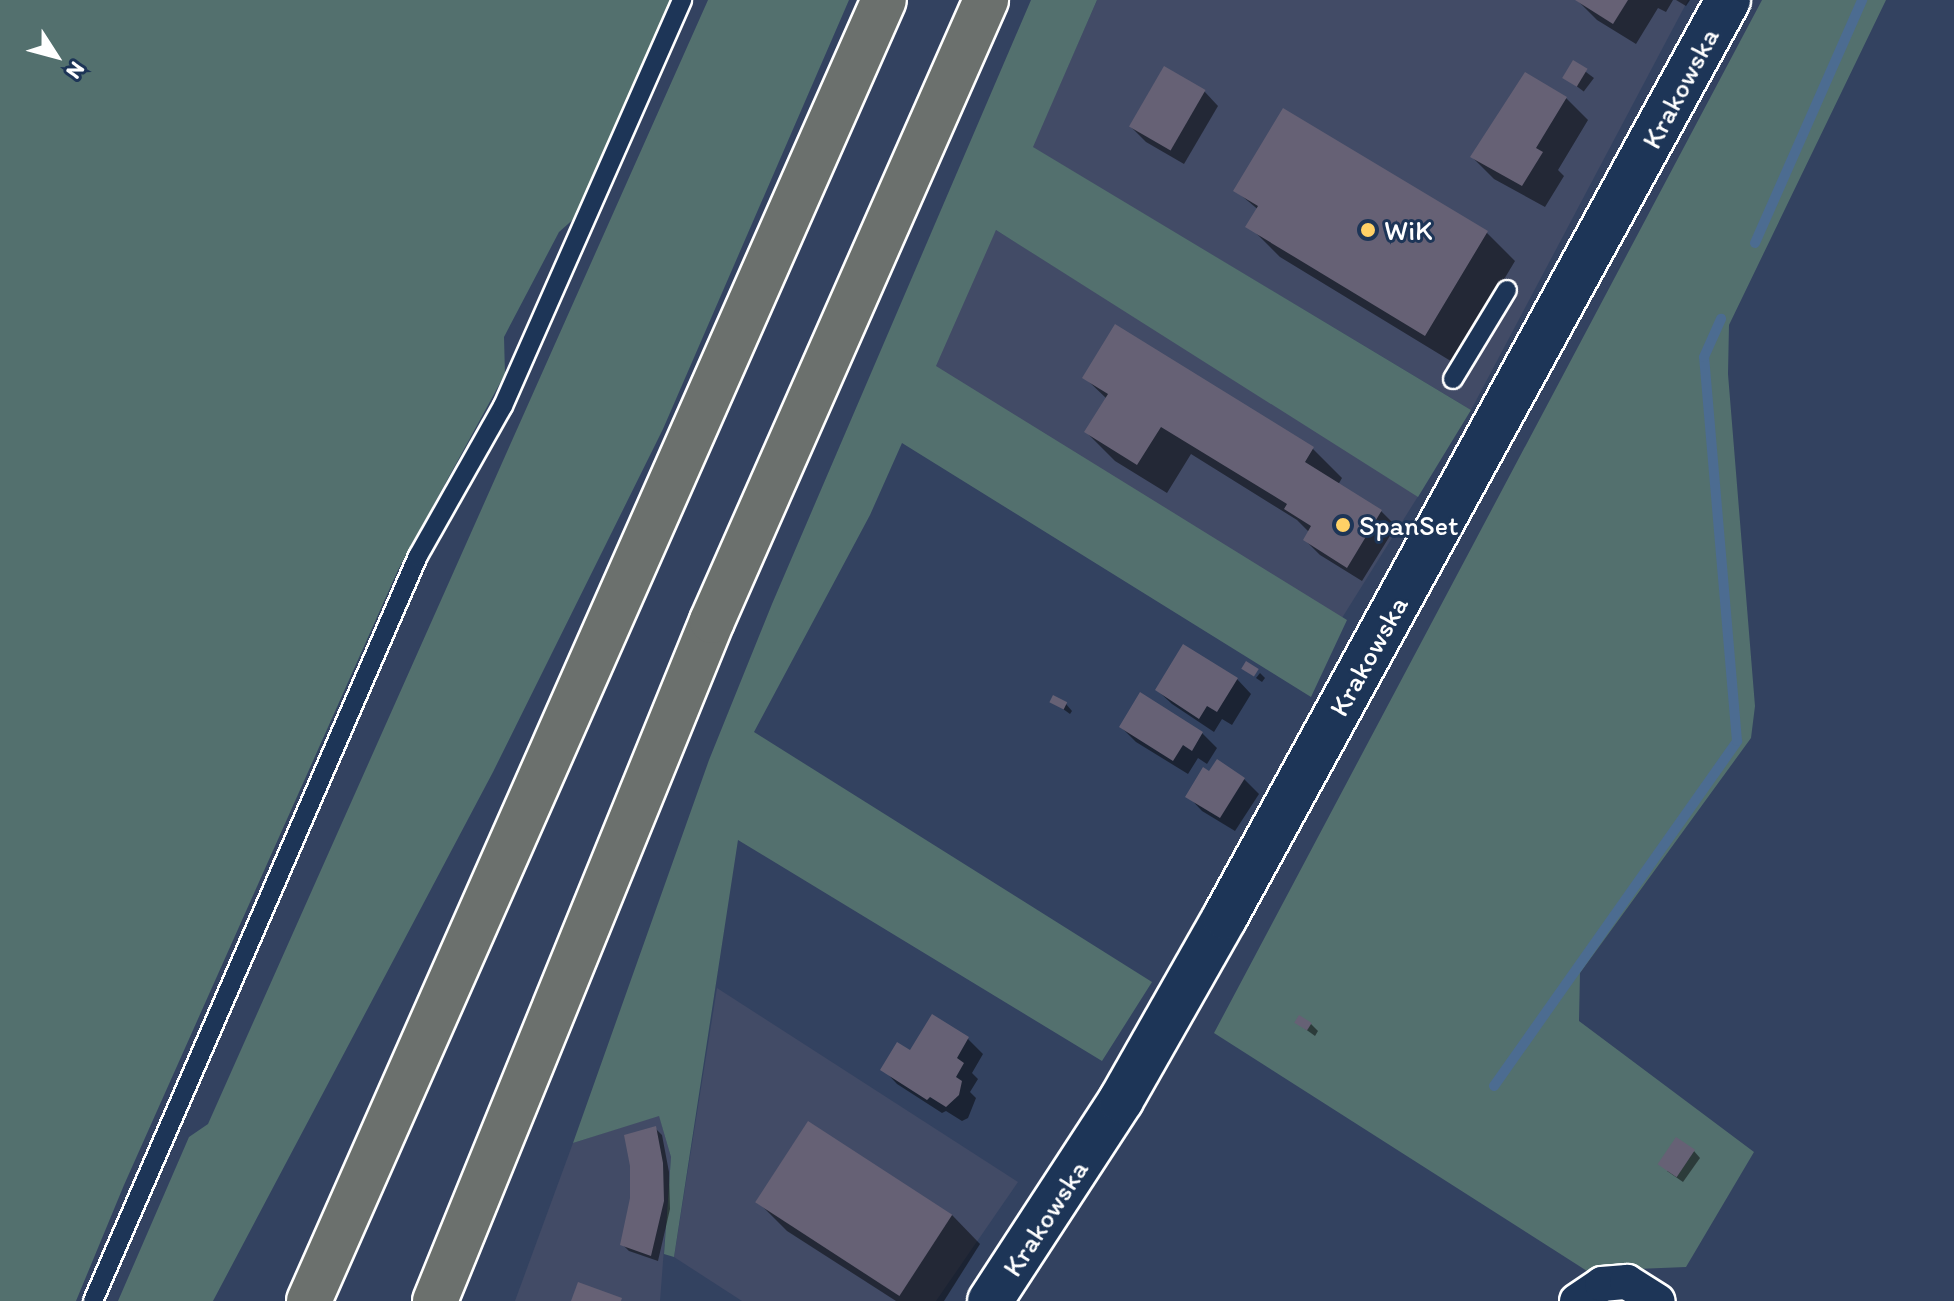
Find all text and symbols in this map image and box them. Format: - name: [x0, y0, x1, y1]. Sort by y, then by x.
- north arrow: [16, 16, 96, 96]
- street label: Krakowska: [1634, 22, 1726, 154]
- text: N: [61, 56, 91, 84]
- place label: WiK: [1384, 213, 1433, 247]
- marker: WiK: [1359, 221, 1377, 239]
- place label: SpanSet: [1359, 508, 1459, 542]
- marker: SpanSet: [1334, 516, 1352, 534]
- street label: Krakowska: [1321, 590, 1415, 722]
- street label: Krakowska: [995, 1153, 1095, 1283]

